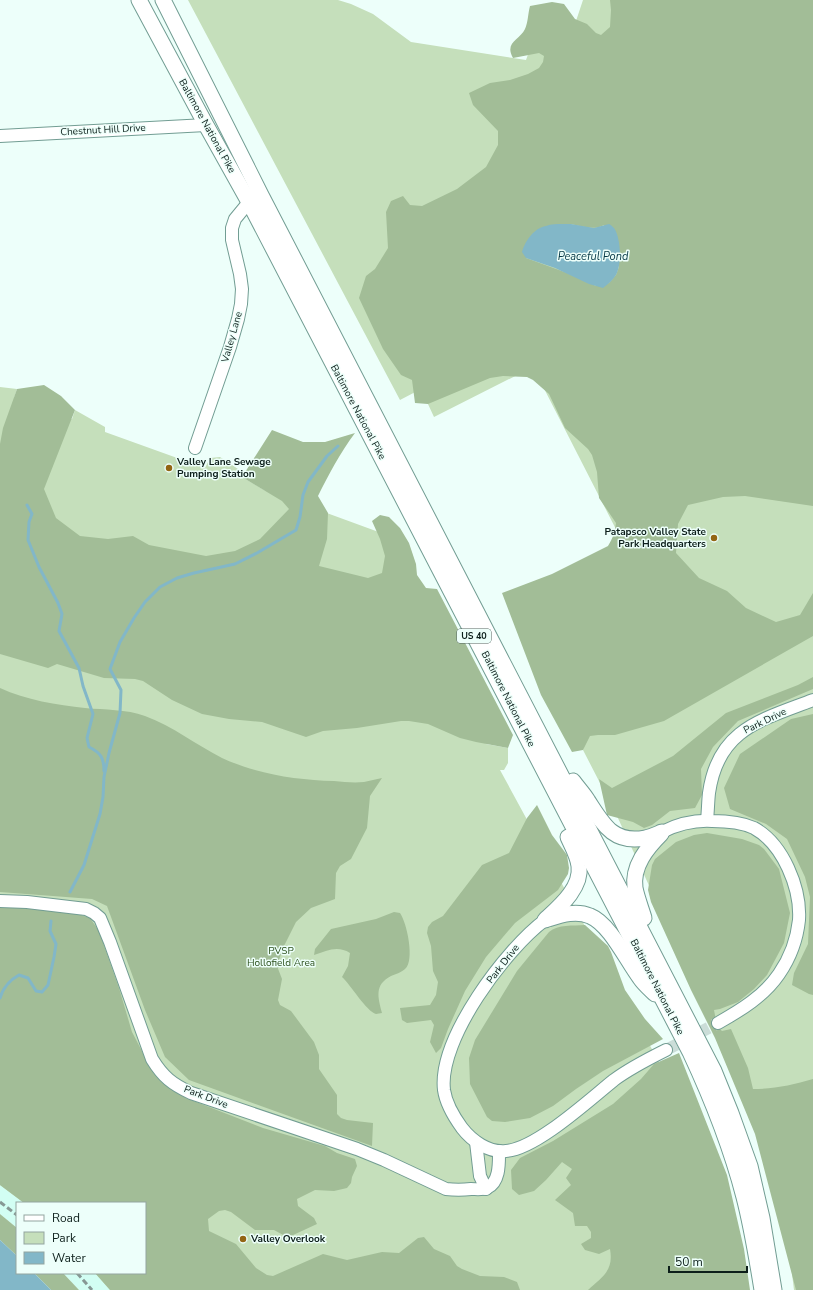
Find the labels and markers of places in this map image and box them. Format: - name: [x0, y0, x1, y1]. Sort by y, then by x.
- place label: Valley Lane Sewage Pumping Station: [176, 455, 271, 481]
- marker: Valley Lane Sewage Pumping Station: [164, 463, 174, 473]
- place label: Patapsco Valley State Park Headquarters: [605, 525, 707, 551]
- marker: Patapsco Valley State Park Headquarters: [709, 533, 719, 543]
- place label: Valley Overlook: [250, 1232, 326, 1246]
- marker: Valley Overlook: [238, 1234, 248, 1244]

